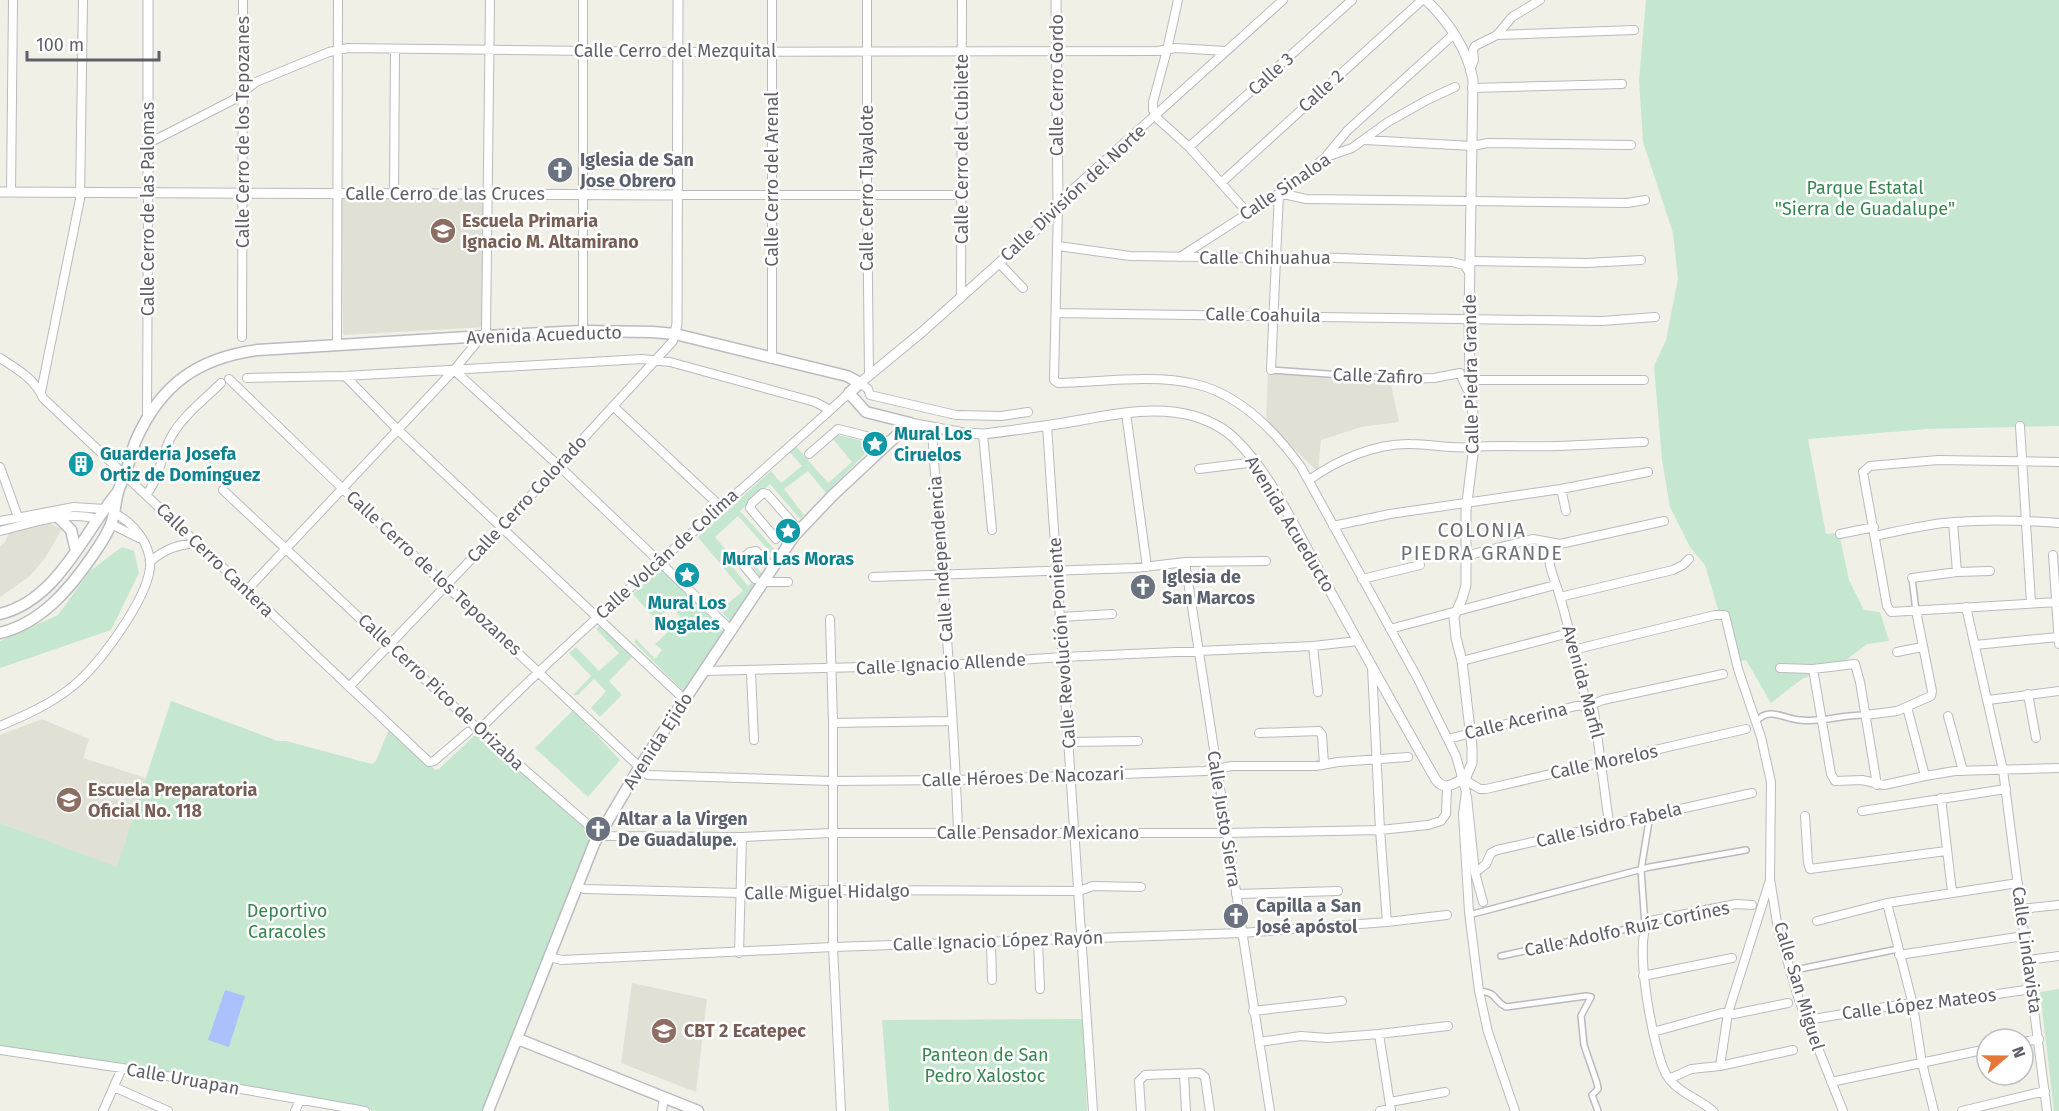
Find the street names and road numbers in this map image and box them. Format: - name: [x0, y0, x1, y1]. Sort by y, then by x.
- street label: Calle Cerro Gordo: [1046, 14, 1068, 156]
- street label: Calle Cerro de los Tepozanes: [232, 16, 254, 248]
- street label: Calle Cerro del Mezquital: [574, 40, 776, 62]
- street label: Calle 3: [1244, 48, 1298, 100]
- street label: Calle Cerro del Cubilete: [951, 54, 973, 244]
- street label: Calle 2: [1294, 65, 1348, 117]
- street label: Calle Cerro del Arenal: [761, 91, 783, 267]
- street label: Calle Cerro de las Palomas: [137, 102, 159, 316]
- street label: Calle Cerro Tlayalote: [856, 105, 878, 271]
- street label: Calle División del Norte: [996, 120, 1150, 266]
- street label: Calle Sinaloa: [1235, 149, 1335, 225]
- street label: Calle Cerro de las Cruces: [345, 183, 545, 205]
- street label: Calle Chihuahua: [1199, 247, 1331, 269]
- street label: Calle Piedra Grande: [1459, 294, 1483, 454]
- street label: Calle Coahuila: [1205, 303, 1321, 327]
- street label: Avenida Acueducto: [466, 321, 622, 349]
- street label: Calle Zafiro: [1332, 363, 1424, 389]
- street label: Calle Cerro Colorado: [462, 431, 592, 567]
- street label: Avenida Acueducto: [1241, 452, 1339, 596]
- street label: Calle Independencia: [924, 475, 958, 643]
- street label: Calle Volcán de Colima: [591, 484, 743, 624]
- street label: Calle Cerro de los Tepozanes: [342, 486, 526, 660]
- street label: Calle Cerro Cantera: [152, 498, 278, 622]
- street label: Calle Revolución Poniente: [1044, 537, 1080, 749]
- street label: Calle Cerro Pico de Orizaba: [353, 609, 529, 775]
- street label: Avenida Marfil: [1557, 623, 1609, 741]
- street label: Calle Ignacio Allende: [855, 649, 1027, 679]
- street label: Avenida Ejido: [619, 689, 697, 793]
- street label: Calle Acerina: [1462, 698, 1570, 744]
- street label: Calle Morelos: [1548, 740, 1660, 784]
- street label: Calle Justo Sierra: [1202, 749, 1246, 889]
- street label: Calle Héroes De Nacozari: [921, 762, 1125, 792]
- street label: Calle Isidro Fabela: [1534, 798, 1684, 852]
- street label: Calle Pensador Mexicano: [937, 822, 1139, 844]
- street label: Calle Miguel Hidalgo: [744, 880, 910, 904]
- street label: Calle Lindavista: [2007, 885, 2047, 1015]
- street label: Calle Adolfo Ruíz Cortínes: [1522, 896, 1732, 962]
- street label: Calle San Miguel: [1769, 919, 1829, 1053]
- street label: Calle Ignacio López Rayón: [892, 926, 1104, 956]
- street label: Calle López Mateos: [1841, 984, 1997, 1024]
- street label: Calle Uruapan: [125, 1058, 241, 1100]

